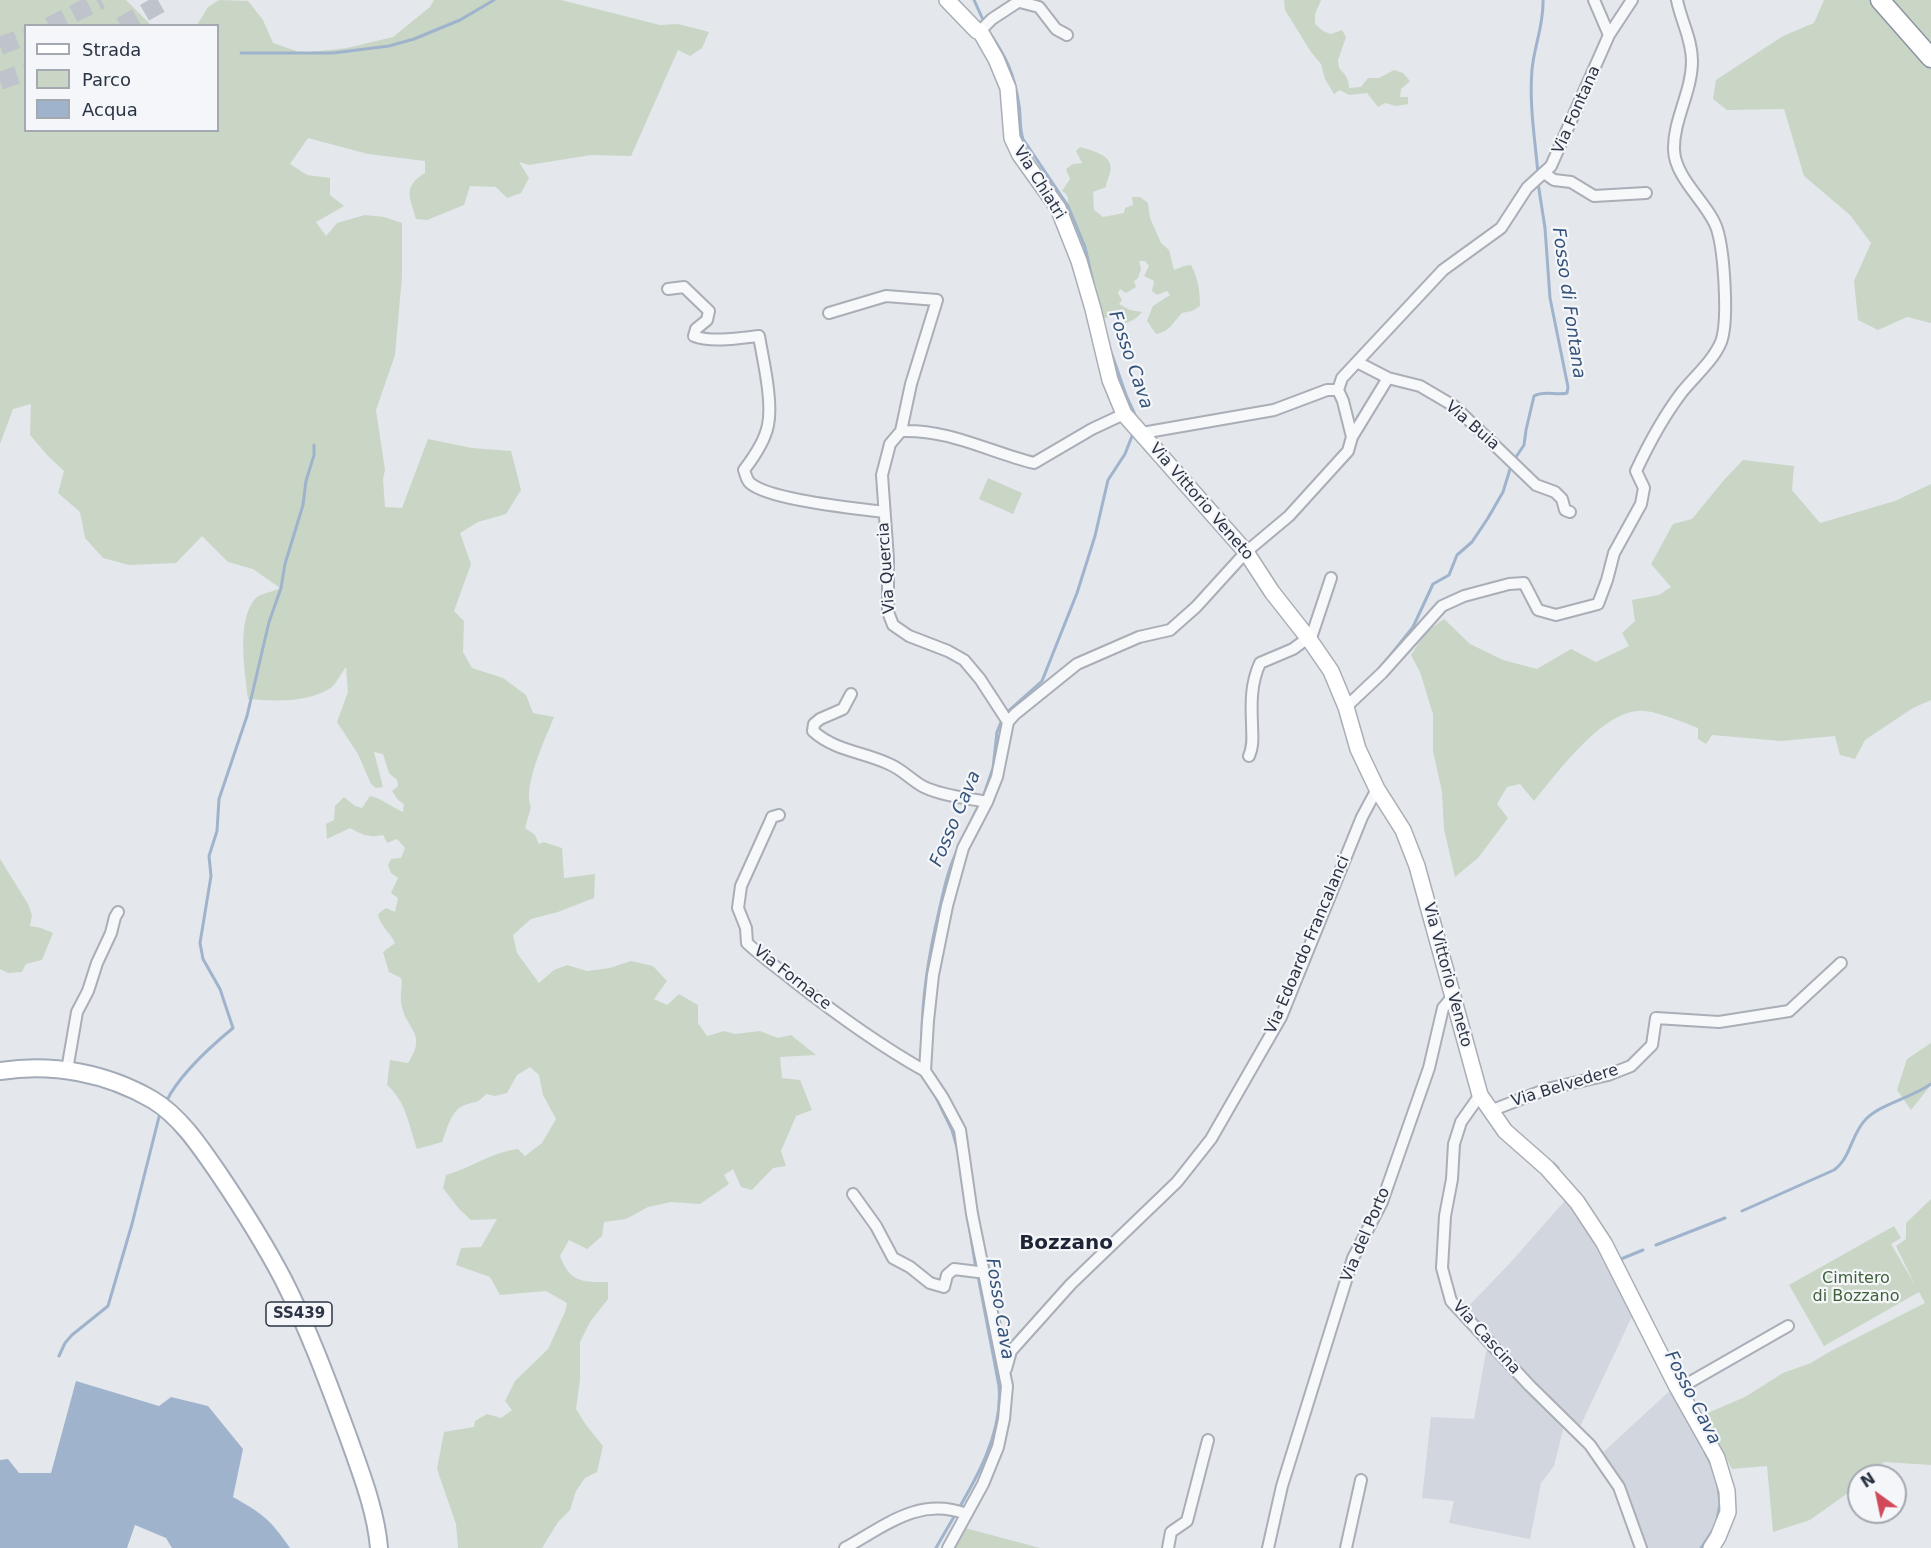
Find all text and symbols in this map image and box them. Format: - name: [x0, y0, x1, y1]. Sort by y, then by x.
- legend: [24, 24, 219, 132]
- text: Strada: [82, 39, 141, 60]
- street label: Via Fontana: [1549, 63, 1605, 157]
- text: Parco: [82, 69, 131, 90]
- text: Acqua: [82, 99, 138, 120]
- street label: Via Chiatri: [1009, 143, 1069, 223]
- water label: Fosso di Fontana: [1547, 226, 1589, 380]
- water label: Fosso Cava: [1103, 308, 1157, 412]
- street label: Via Buia: [1441, 397, 1503, 455]
- street label: Via Vittorio Veneto: [1145, 440, 1257, 564]
- street label: Via Quercia: [874, 522, 900, 614]
- water label: Fosso Cava: [926, 768, 986, 870]
- street label: Via Edoardo Francalanci: [1262, 853, 1354, 1037]
- street label: Via Vittorio Veneto: [1418, 901, 1476, 1049]
- street label: Via Fornace: [749, 942, 835, 1014]
- street label: Via Belvedere: [1509, 1061, 1621, 1111]
- street label: Via del Porto: [1337, 1185, 1395, 1285]
- district label: Bozzano: [1019, 1232, 1113, 1256]
- water label: Fosso Cava: [980, 1257, 1018, 1361]
- park label: Cimitero di Bozzano: [1813, 1269, 1899, 1307]
- street label: Via Cascina: [1448, 1297, 1524, 1379]
- road number: SS439: [266, 1302, 332, 1326]
- water label: Fosso Cava: [1659, 1348, 1725, 1448]
- north arrow: [1847, 1464, 1907, 1524]
- text: N: [1857, 1469, 1879, 1492]

